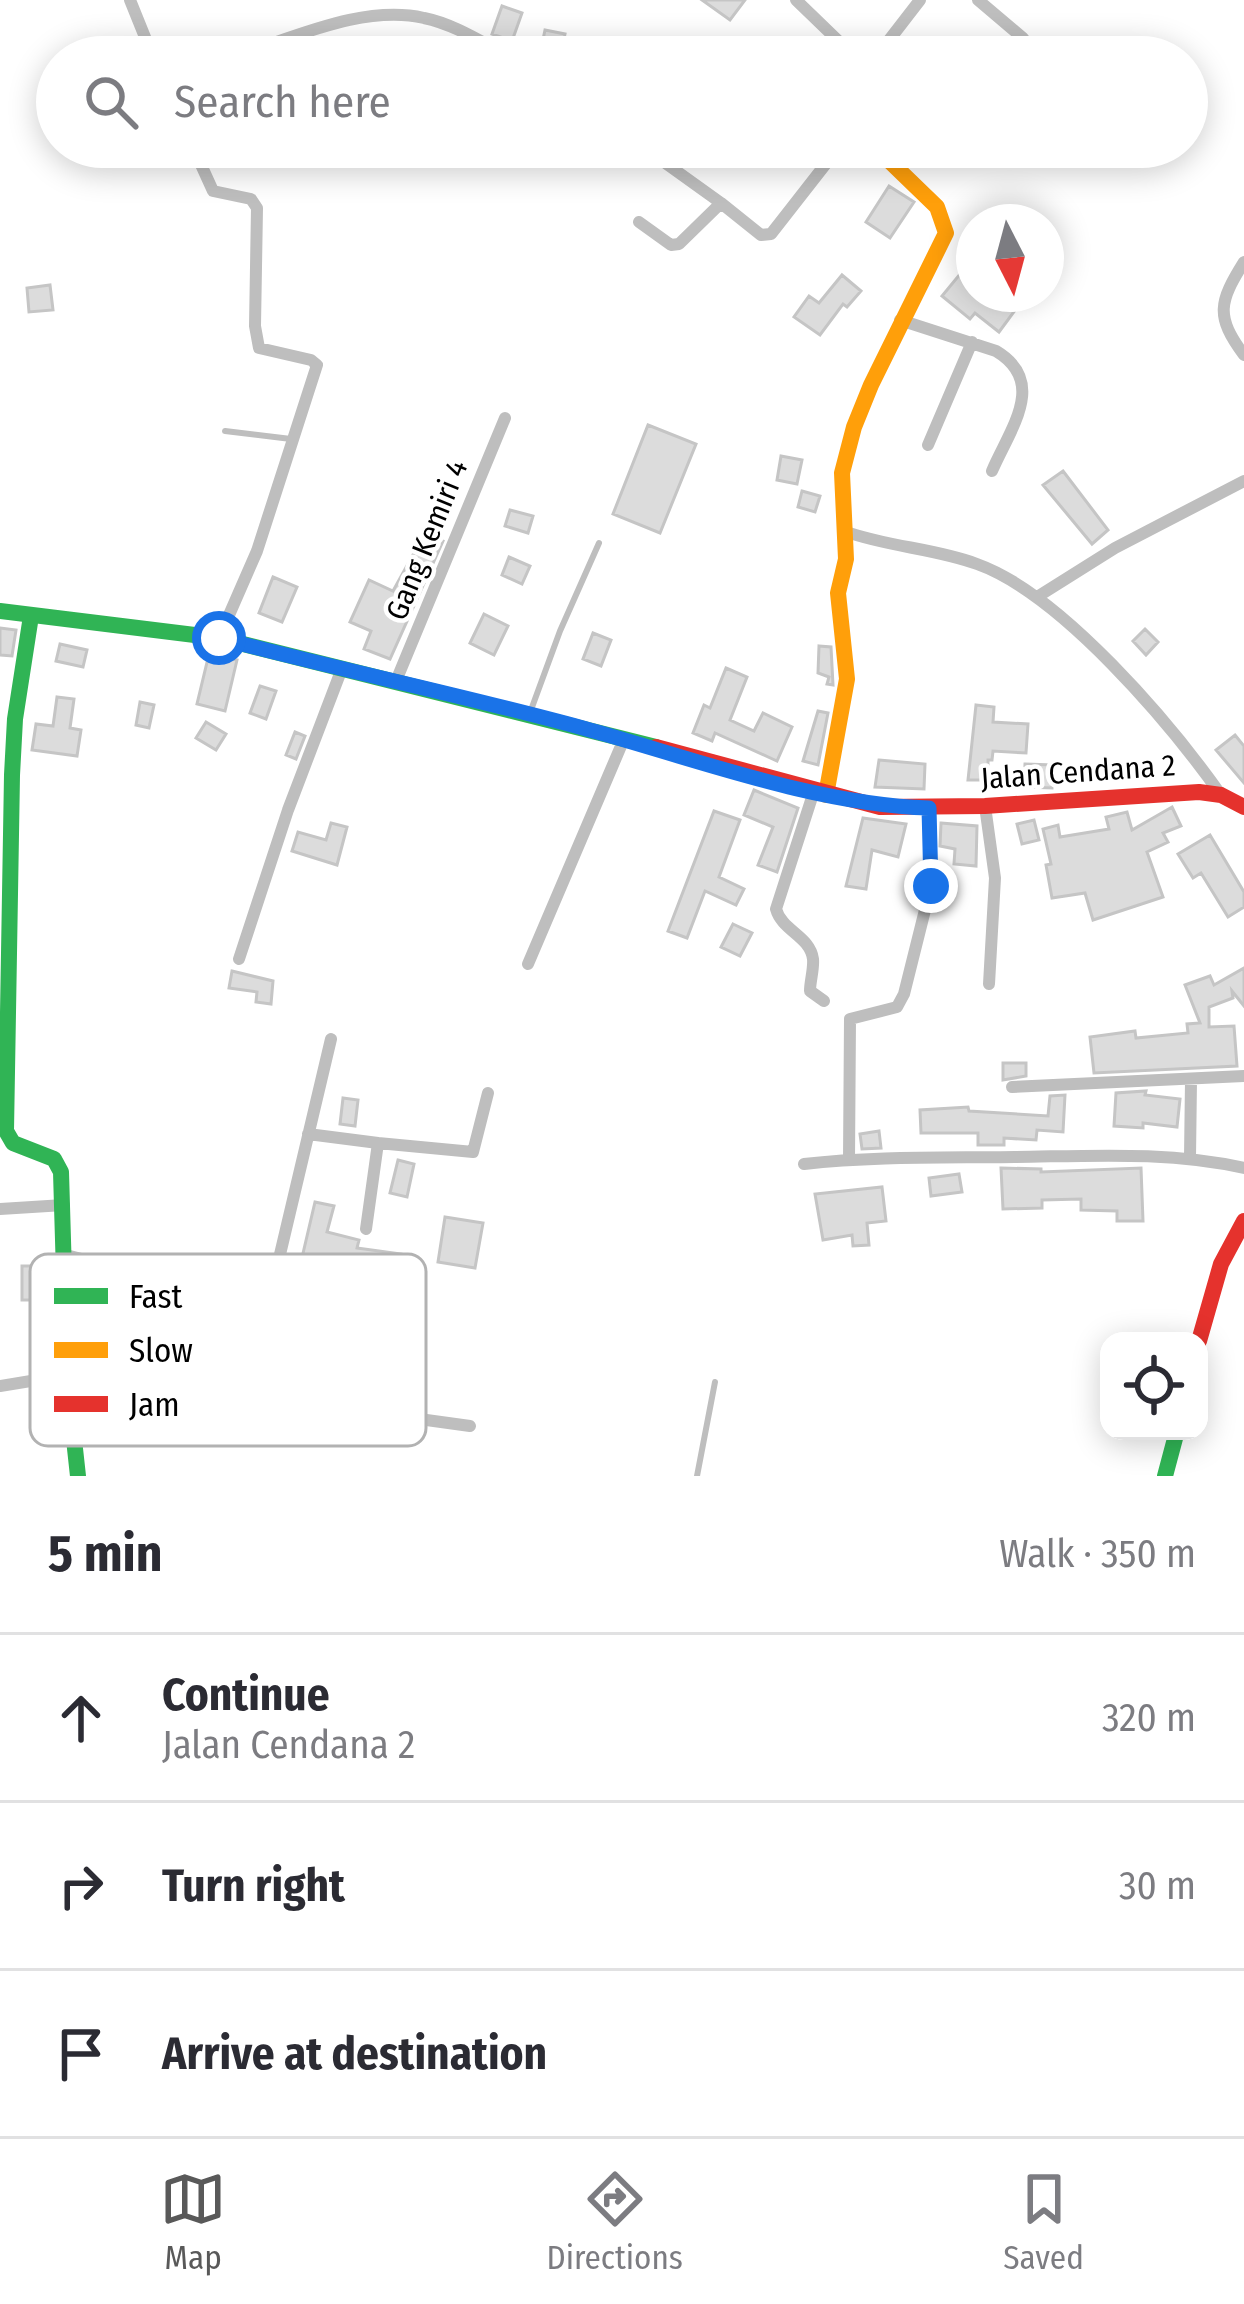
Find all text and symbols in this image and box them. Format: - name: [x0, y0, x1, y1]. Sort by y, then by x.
- search box: [36, 36, 1208, 168]
- icon: search: [78, 69, 144, 135]
- text: Search here: [174, 75, 391, 129]
- north arrow: [956, 204, 1064, 312]
- street label: Gang Kemiri 4: [379, 455, 475, 625]
- route start: [192, 611, 246, 665]
- street label: Jalan Cendana 2: [980, 747, 1176, 797]
- route end: [904, 859, 958, 913]
- legend: [30, 1254, 426, 1446]
- text: Fast: [129, 1277, 183, 1317]
- text: Slow: [129, 1331, 193, 1371]
- map controls: [1100, 1332, 1208, 1440]
- button: locate: [1100, 1332, 1208, 1440]
- text: Jam: [129, 1385, 180, 1425]
- text: 5 min: [48, 1523, 163, 1585]
- text: Walk · 350 m: [999, 1531, 1196, 1577]
- text: Continue: [162, 1668, 330, 1722]
- icon: ahead: [48, 1685, 114, 1751]
- text: 320 m: [1102, 1695, 1196, 1741]
- text: Jalan Cendana 2: [162, 1722, 415, 1768]
- icon: right: [48, 1853, 114, 1919]
- text: Turn right: [162, 1859, 345, 1913]
- text: 30 m: [1119, 1863, 1196, 1909]
- icon: arrive: [48, 2021, 114, 2087]
- text: Arrive at destination: [162, 2027, 547, 2081]
- tab: Map: [160, 2166, 226, 2278]
- tab: Directions: [546, 2166, 683, 2278]
- tab: Saved: [1003, 2166, 1084, 2278]

